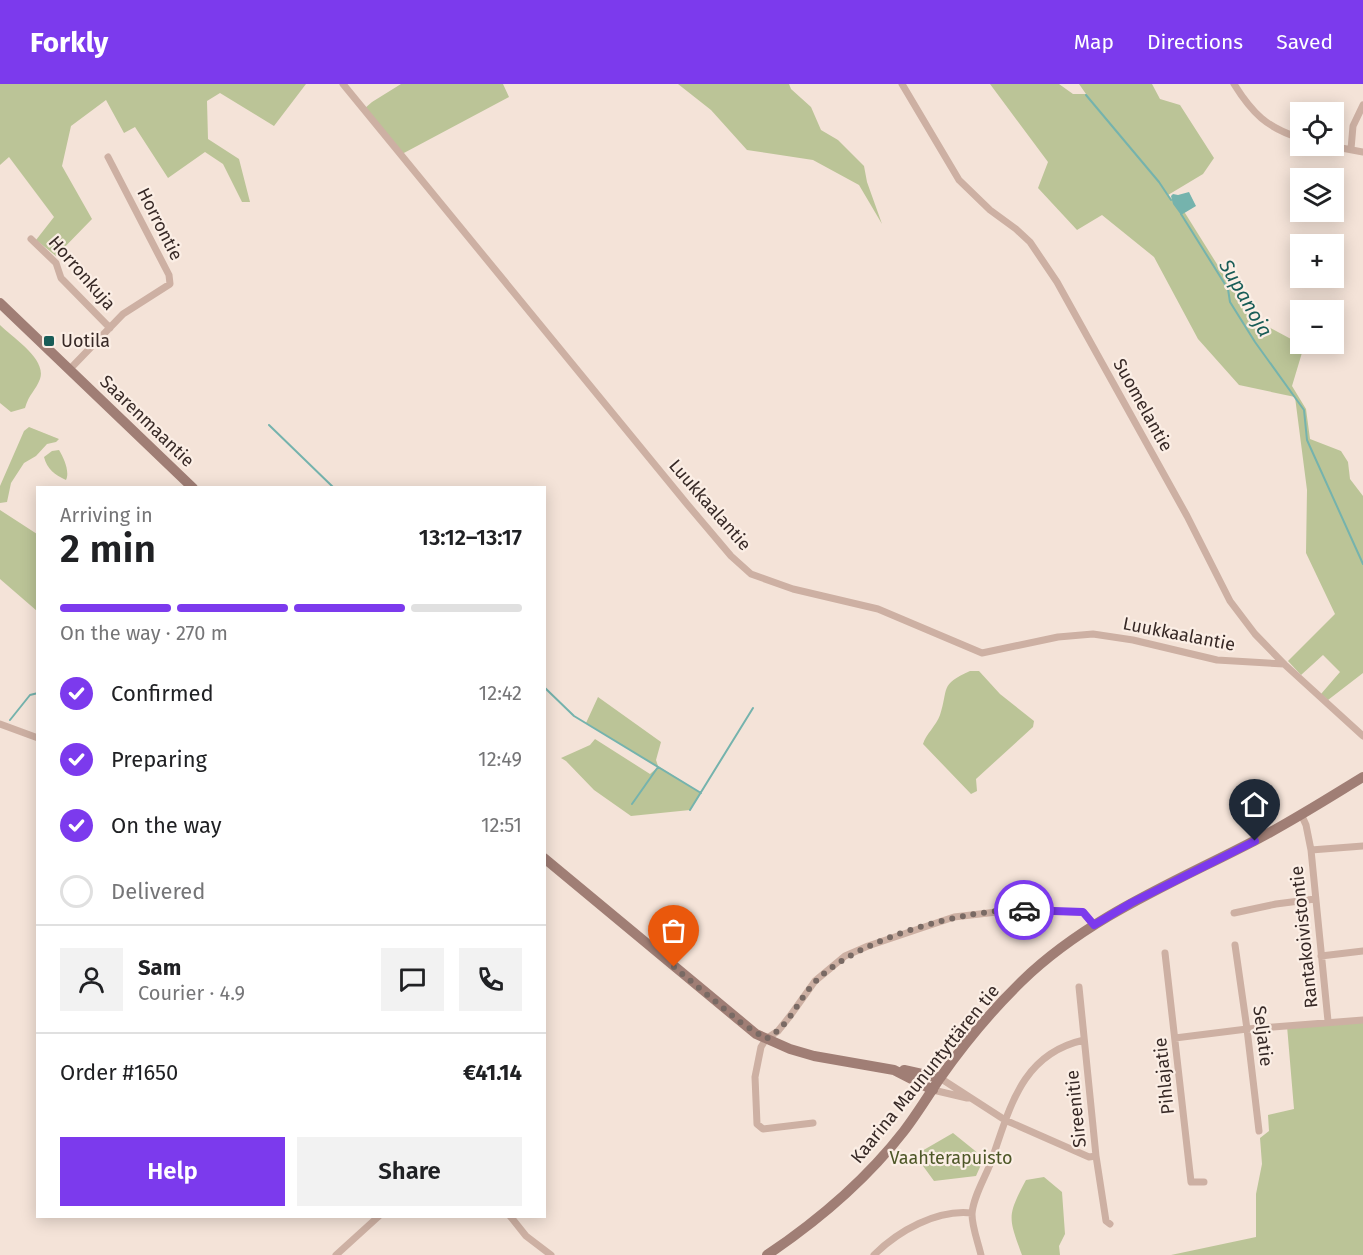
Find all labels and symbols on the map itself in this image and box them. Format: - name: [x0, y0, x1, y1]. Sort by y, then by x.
- street label: Horrontie: [132, 184, 188, 264]
- street label: Horronkuja: [44, 231, 120, 315]
- water label: Supanoja: [1214, 254, 1278, 341]
- place label: Uotila: [61, 330, 110, 352]
- marker: Uotila: [42, 334, 56, 348]
- street label: Suomelantie: [1108, 355, 1178, 455]
- street label: Saarenmaantie: [95, 370, 199, 472]
- street label: Luukkaalantie: [664, 455, 756, 555]
- street label: Luukkaalantie: [1121, 612, 1237, 656]
- pin: [1229, 779, 1280, 841]
- street label: Rantakoivistontie: [1286, 865, 1322, 1009]
- courier: [994, 880, 1054, 940]
- pin: [648, 905, 699, 967]
- street label: Kaarina Maununtyttären tie: [846, 980, 1004, 1168]
- street label: Seljatie: [1248, 1004, 1278, 1068]
- street label: Pihlajatie: [1149, 1037, 1179, 1115]
- street label: Sireenitie: [1061, 1069, 1091, 1149]
- park label: Vaahterapuisto: [890, 1147, 1012, 1169]

